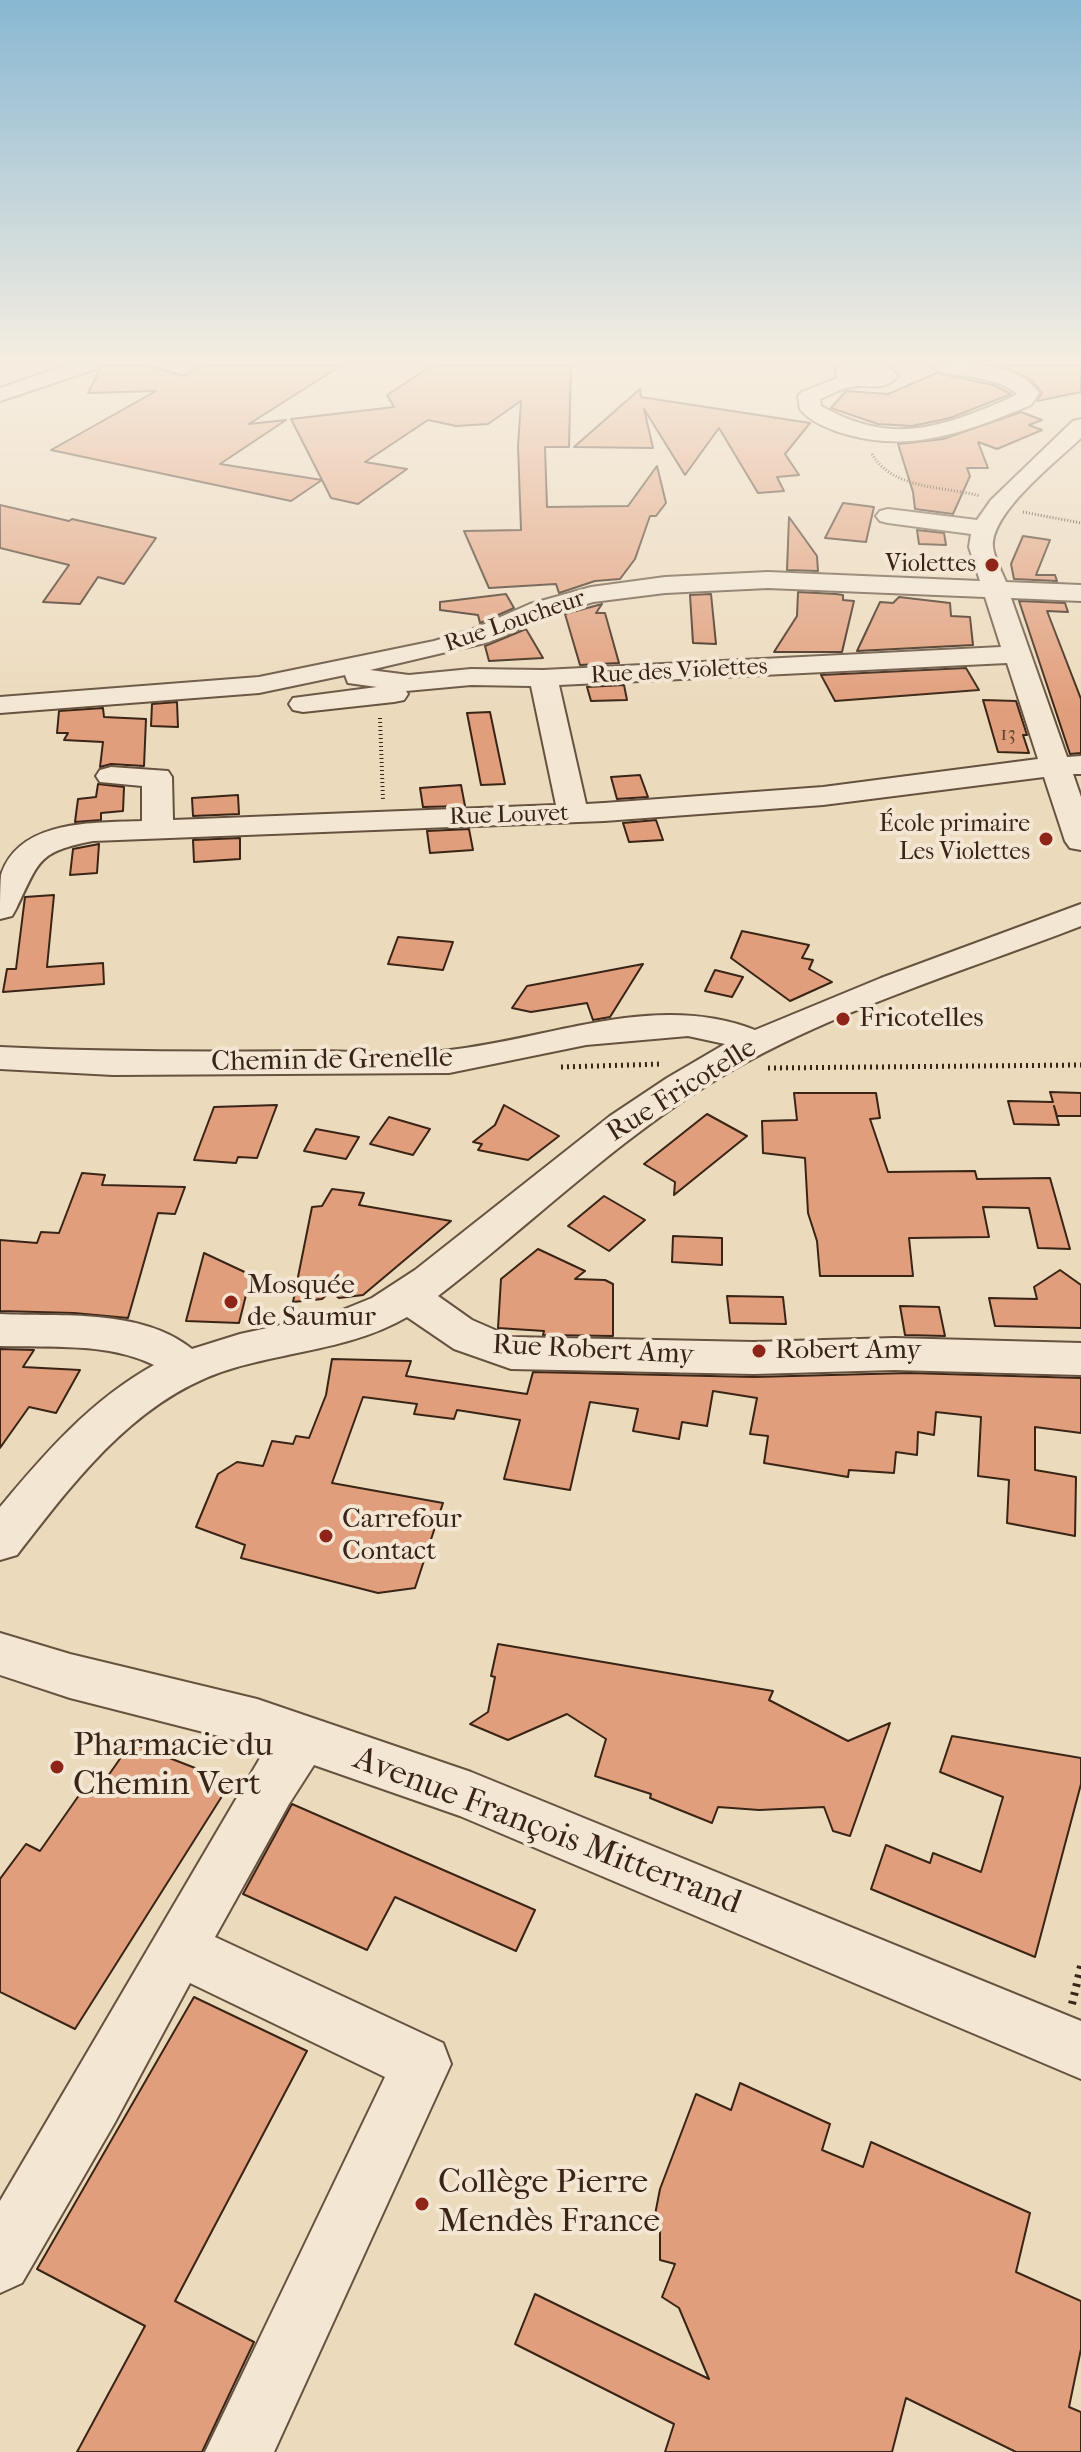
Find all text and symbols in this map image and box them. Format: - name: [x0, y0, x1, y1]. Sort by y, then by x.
- place label: Violettes: [885, 551, 976, 579]
- marker: Violettes: [983, 556, 1001, 574]
- street label: Rue Loucheur: [441, 584, 589, 660]
- street label: Rue des Violettes: [590, 653, 768, 691]
- house number: 13: [1000, 723, 1016, 747]
- street label: Rue Louvet: [449, 800, 569, 832]
- place label: École primaire Les Violettes: [879, 811, 1030, 867]
- marker: École primaire Les Violettes: [1037, 830, 1055, 848]
- place label: Fricotelles: [859, 1002, 984, 1036]
- marker: Fricotelles: [834, 1010, 852, 1028]
- street label: Rue Fricotelle: [601, 1032, 763, 1150]
- street label: Chemin de Grenelle: [211, 1042, 453, 1080]
- place label: Mosquée de Saumur: [247, 1269, 376, 1335]
- marker: Mosquée de Saumur: [222, 1293, 240, 1311]
- street label: Rue Robert Amy: [491, 1329, 695, 1373]
- place label: Robert Amy: [775, 1334, 921, 1368]
- marker: Robert Amy: [750, 1342, 768, 1360]
- place label: Carrefour Contact: [342, 1503, 462, 1569]
- marker: Carrefour Contact: [317, 1527, 335, 1545]
- place label: Pharmacie du Chemin Vert: [73, 1727, 273, 1806]
- street label: Avenue François Mitterrand: [348, 1739, 746, 1925]
- marker: Pharmacie du Chemin Vert: [48, 1758, 66, 1776]
- place label: Collège Pierre Mendès France: [438, 2164, 660, 2244]
- marker: Collège Pierre Mendès France: [413, 2195, 431, 2213]

